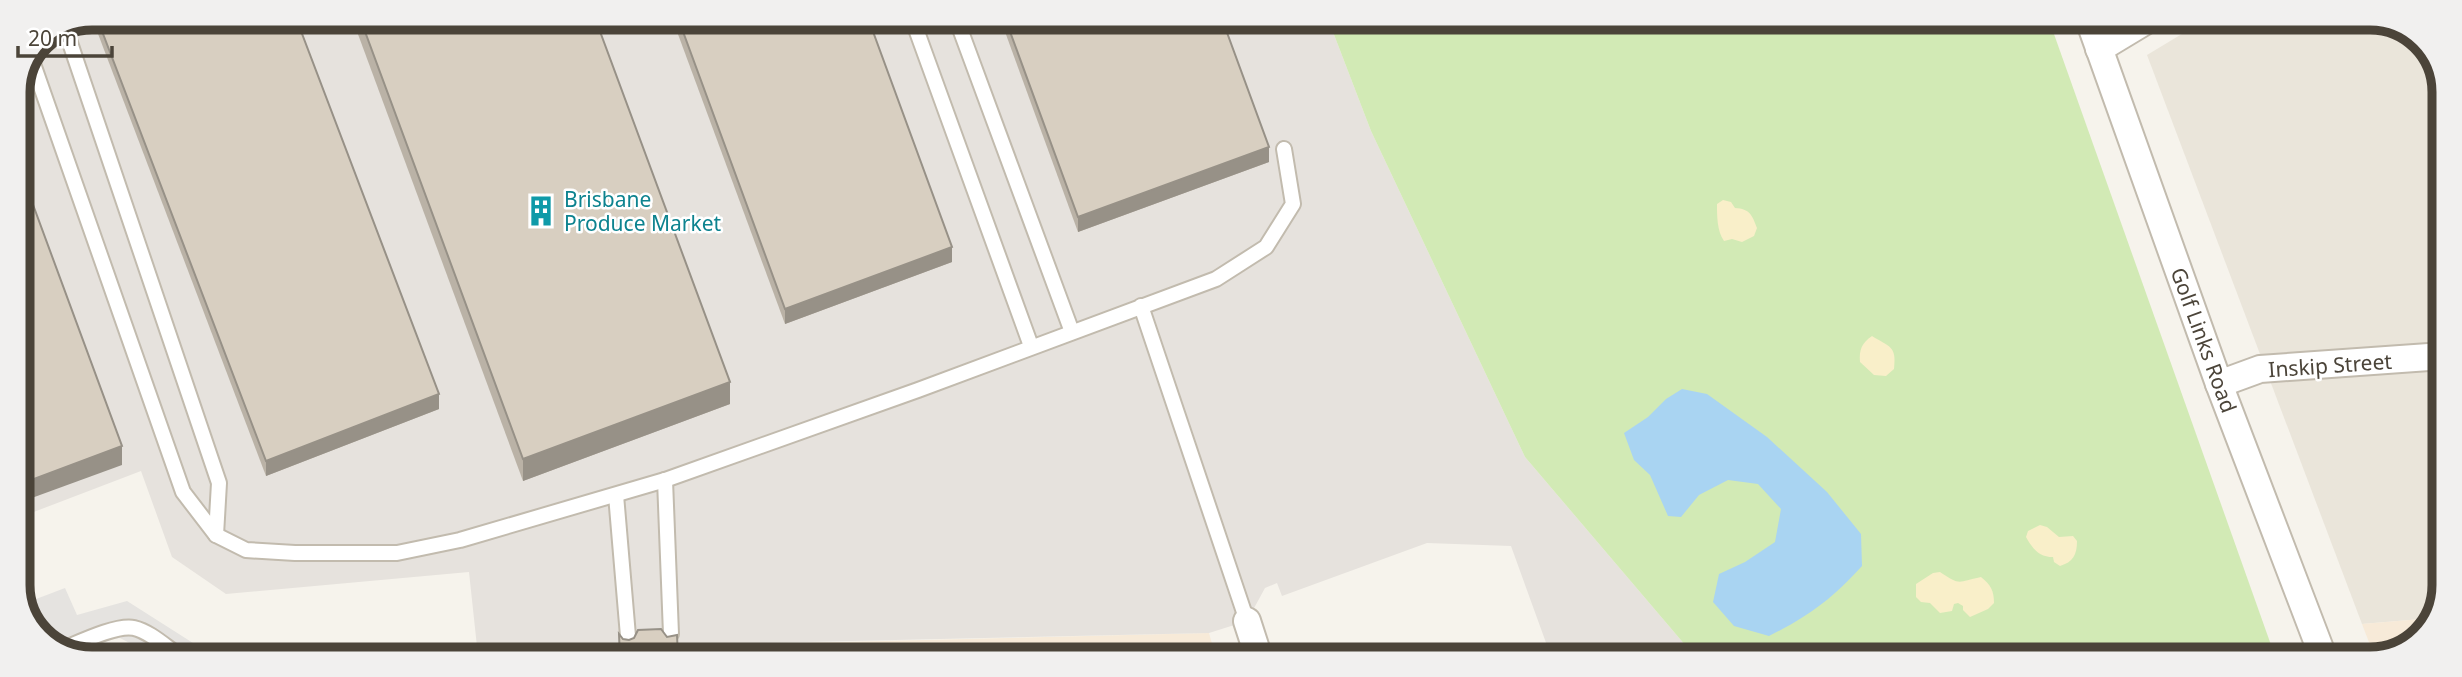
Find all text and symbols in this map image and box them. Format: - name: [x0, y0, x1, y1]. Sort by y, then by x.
- scale bar: [18, 14, 112, 58]
- text: 20 m: [28, 24, 77, 52]
- place label: Brisbane Produce Market: [564, 185, 721, 237]
- building icon: Brisbane Produce Market: [524, 194, 558, 228]
- street label: Golf Links Road: [2165, 263, 2243, 417]
- street label: Inskip Street: [2267, 347, 2393, 383]

